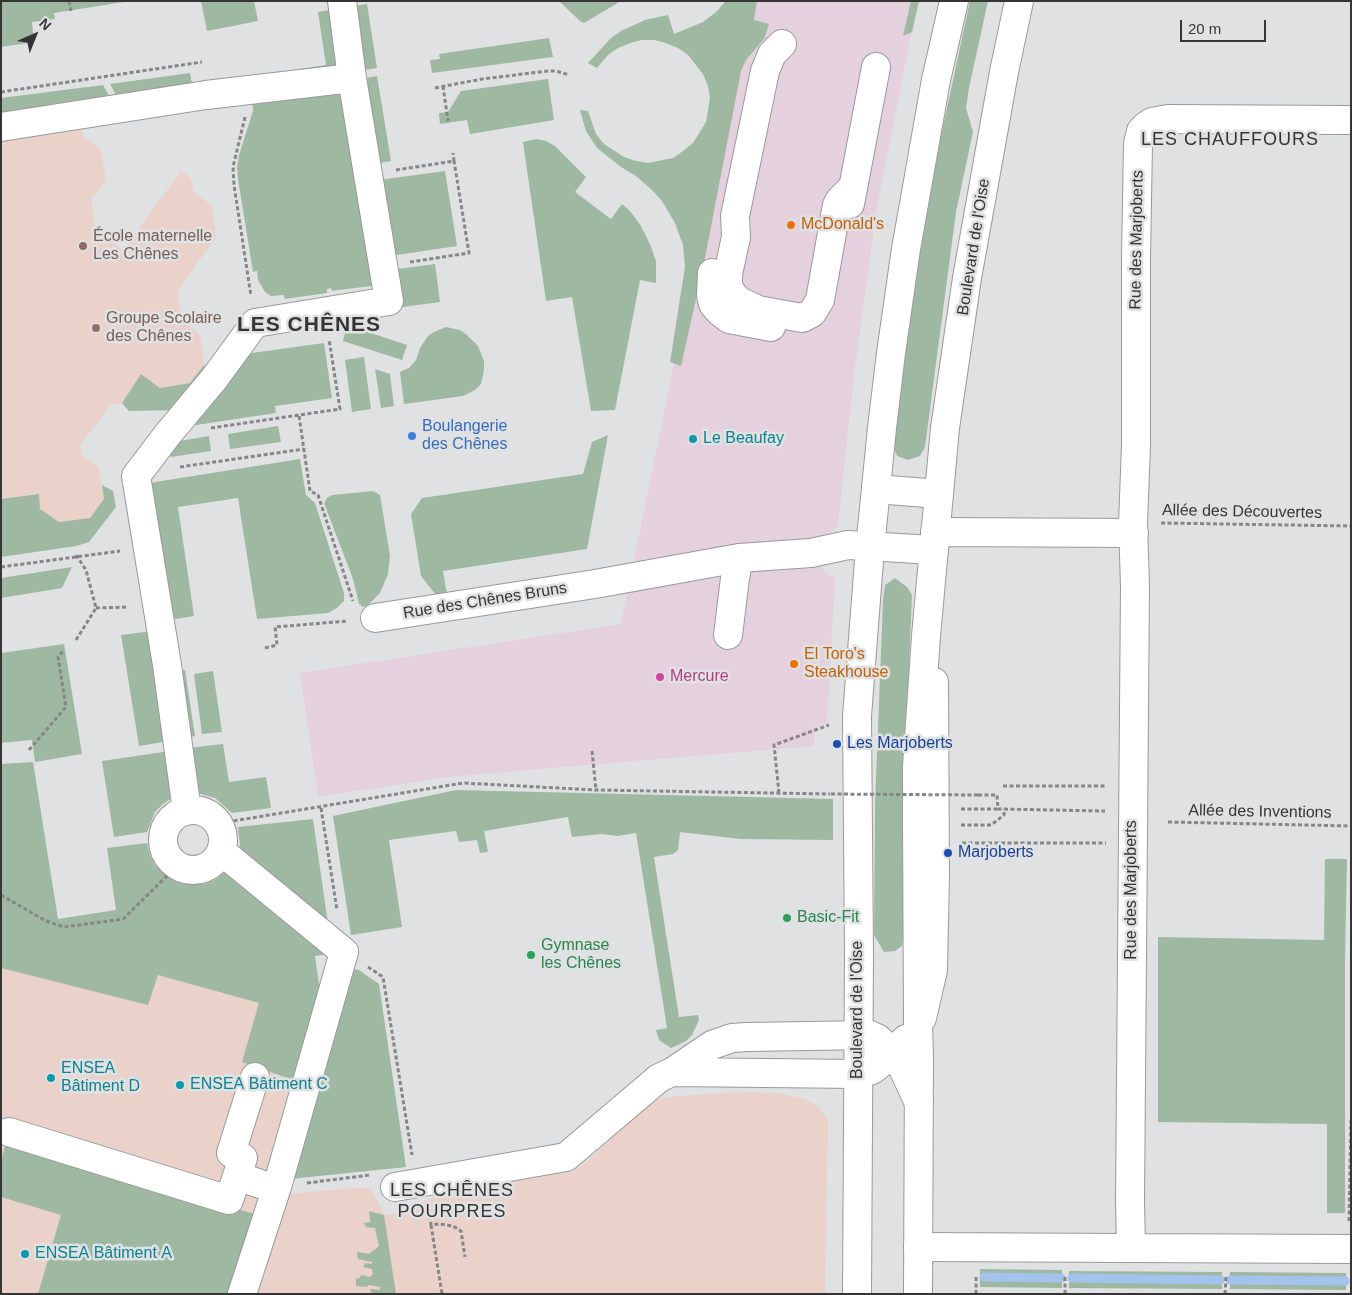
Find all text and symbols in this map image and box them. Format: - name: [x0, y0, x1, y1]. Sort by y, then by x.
- north arrow: [10, 10, 60, 60]
- scale bar: [1182, 10, 1268, 42]
- text: N: [36, 15, 55, 33]
- text: 20 m: [1188, 20, 1221, 37]
- district label: LES CHAUFFOURS: [1139, 129, 1321, 151]
- street label: Rue des Marjoberts: [1126, 170, 1148, 310]
- street label: Boulevard de l'Oise: [954, 177, 994, 317]
- place label: McDonald's: [801, 215, 884, 235]
- marker: McDonald's: [785, 219, 797, 231]
- place label: École maternelle Les Chênes: [93, 227, 212, 265]
- marker: École maternelle Les Chênes: [77, 240, 89, 252]
- place label: Groupe Scolaire des Chênes: [106, 309, 222, 347]
- district label: LES CHÊNES: [236, 312, 382, 338]
- marker: Groupe Scolaire des Chênes: [90, 322, 102, 334]
- place label: Boulangerie des Chênes: [422, 417, 507, 455]
- place label: Le Beaufay: [703, 429, 784, 449]
- marker: Boulangerie des Chênes: [406, 430, 418, 442]
- marker: Le Beaufay: [687, 433, 699, 445]
- street label: Allée des Découvertes: [1162, 501, 1322, 523]
- street label: Rue des Chênes Bruns: [402, 579, 568, 623]
- place label: El Toro's Steakhouse: [804, 645, 889, 683]
- marker: El Toro's Steakhouse: [788, 658, 800, 670]
- place label: Mercure: [670, 667, 729, 687]
- marker: Mercure: [654, 671, 666, 683]
- place label: Les Marjoberts: [847, 734, 953, 754]
- marker: Les Marjoberts: [831, 738, 843, 750]
- street label: Allée des Inventions: [1188, 801, 1332, 823]
- street label: Rue des Marjoberts: [1122, 820, 1142, 960]
- place label: Marjoberts: [958, 843, 1034, 863]
- marker: Marjoberts: [942, 847, 954, 859]
- place label: Basic-Fit: [797, 908, 859, 928]
- marker: Basic-Fit: [781, 912, 793, 924]
- place label: Gymnase les Chênes: [541, 936, 621, 974]
- street label: Boulevard de l'Oise: [848, 941, 868, 1079]
- marker: Gymnase les Chênes: [525, 949, 537, 961]
- place label: ENSEA Bâtiment D: [61, 1059, 140, 1097]
- marker: ENSEA Bâtiment D: [45, 1072, 57, 1084]
- place label: ENSEA Bâtiment C: [190, 1075, 328, 1095]
- marker: ENSEA Bâtiment C: [174, 1079, 186, 1091]
- district label: LES CHÊNES POURPRES: [389, 1180, 515, 1222]
- place label: ENSEA Bâtiment A: [35, 1244, 172, 1264]
- marker: ENSEA Bâtiment A: [19, 1248, 31, 1260]

